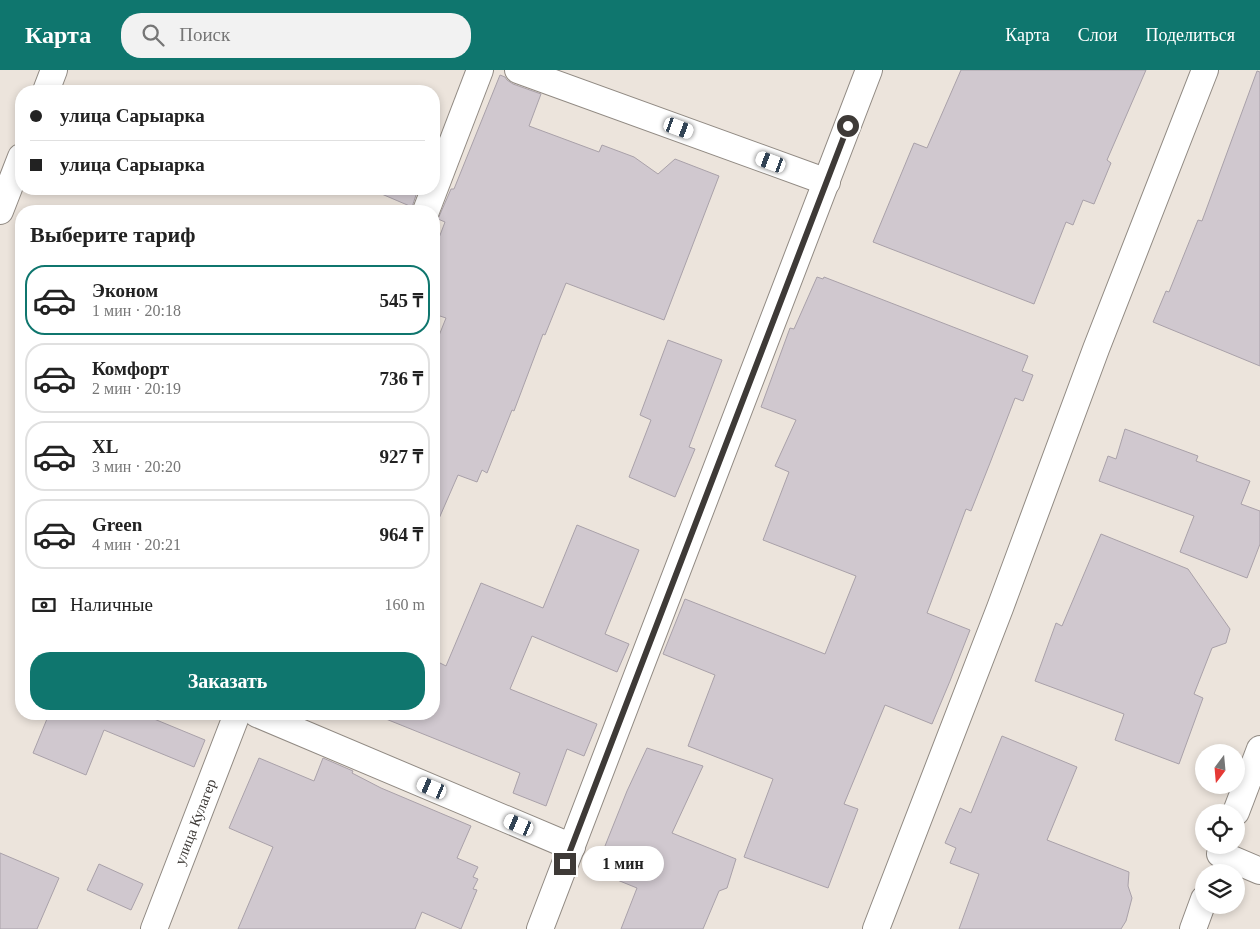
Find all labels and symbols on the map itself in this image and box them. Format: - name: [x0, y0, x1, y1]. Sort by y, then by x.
- route start: [837, 115, 859, 137]
- car: [662, 116, 695, 140]
- car: [754, 150, 787, 174]
- north arrow: [1195, 744, 1245, 794]
- car: [415, 775, 448, 801]
- street label: улица Кулагер: [172, 776, 219, 867]
- car: [502, 812, 535, 838]
- callout: 1 мин: [582, 846, 665, 882]
- route end: [554, 853, 576, 875]

